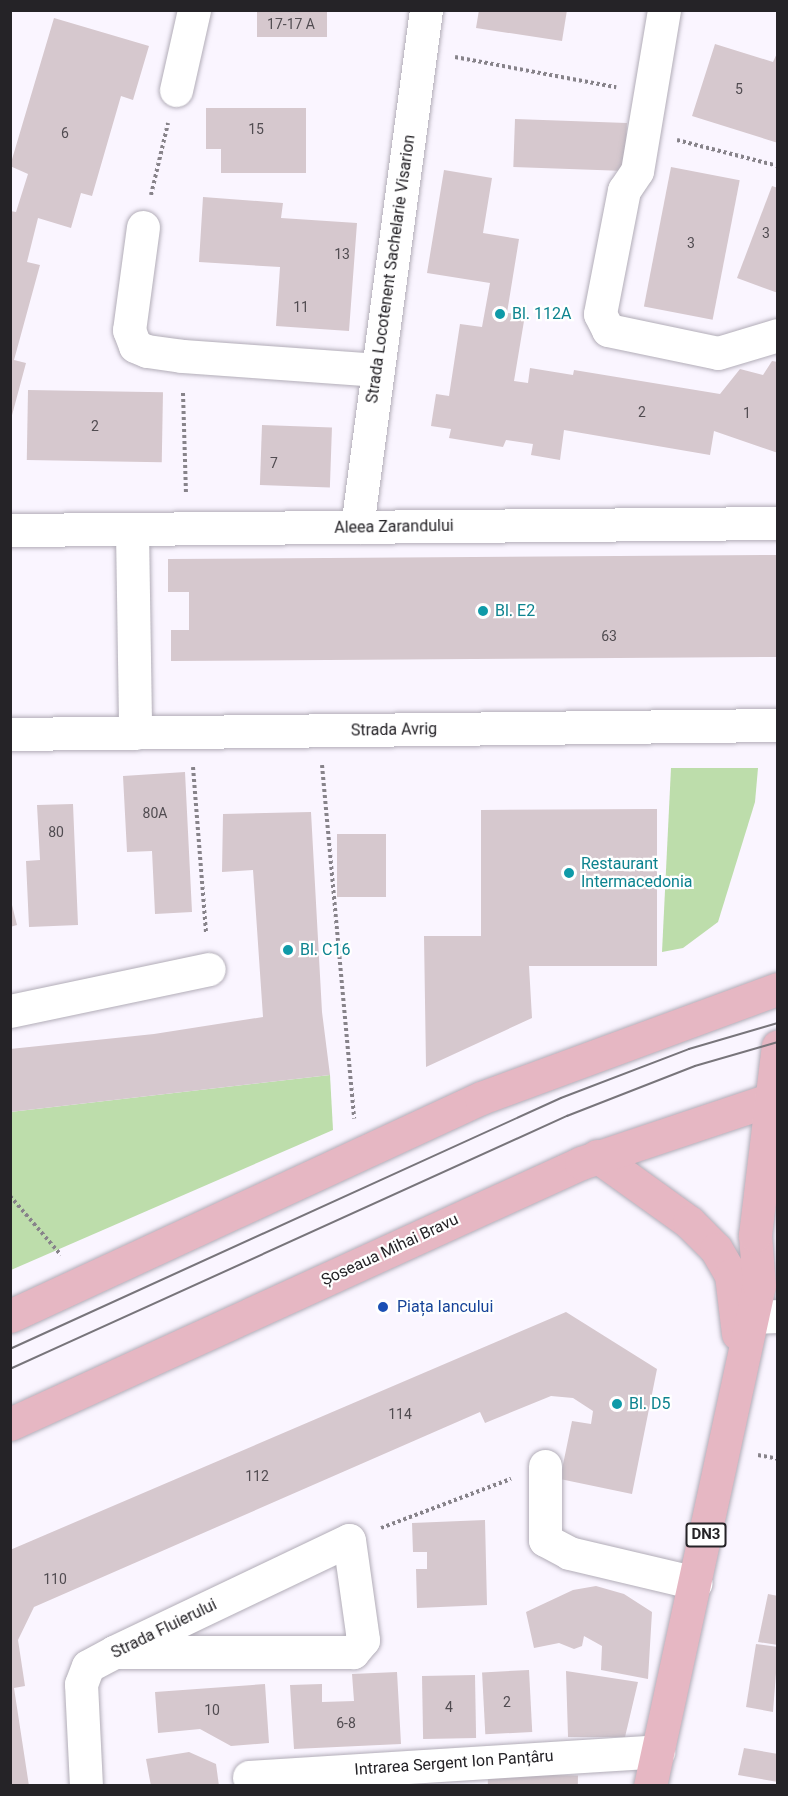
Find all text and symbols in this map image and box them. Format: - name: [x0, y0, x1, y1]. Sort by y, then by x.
- house number: 17-17 A: [267, 16, 315, 32]
- house number: 5: [735, 81, 743, 97]
- house number: 15: [248, 121, 264, 137]
- house number: 6: [61, 125, 69, 141]
- street label: Strada Locotenent Sachelarie Visarion: [363, 133, 419, 405]
- house number: 3: [762, 225, 770, 241]
- house number: 3: [687, 235, 695, 251]
- house number: 13: [334, 246, 350, 262]
- house number: 11: [293, 299, 309, 315]
- place label: Bl. 112A: [512, 304, 571, 324]
- marker: Bl. 112A: [493, 307, 507, 321]
- house number: 2: [638, 404, 646, 420]
- house number: 1: [743, 405, 751, 421]
- house number: 2: [91, 418, 99, 434]
- house number: 7: [270, 455, 278, 471]
- street label: Aleea Zarandului: [334, 516, 454, 538]
- place label: Bl. E2: [495, 601, 535, 621]
- marker: Bl. E2: [476, 604, 490, 618]
- house number: 63: [601, 628, 617, 644]
- street label: Strada Avrig: [351, 720, 437, 740]
- house number: 80A: [143, 805, 167, 821]
- house number: 80: [48, 824, 64, 840]
- place label: Restaurant Intermacedonia: [581, 854, 692, 892]
- marker: Restaurant Intermacedonia: [562, 866, 576, 880]
- place label: Bl. C16: [300, 940, 350, 960]
- marker: Bl. C16: [281, 943, 295, 957]
- street label: Șoseaua Mihai Bravu: [318, 1210, 462, 1290]
- place label: Piața Iancului: [397, 1297, 493, 1317]
- marker: Piața Iancului: [374, 1298, 392, 1316]
- place label: Bl. D5: [629, 1394, 671, 1414]
- marker: Bl. D5: [610, 1397, 624, 1411]
- house number: 114: [388, 1406, 412, 1422]
- house number: 112: [245, 1468, 269, 1484]
- road number: DN3: [685, 1523, 727, 1547]
- house number: 110: [43, 1571, 67, 1587]
- street label: Strada Fluierului: [108, 1595, 220, 1663]
- house number: 2: [503, 1694, 511, 1710]
- house number: 4: [445, 1699, 453, 1715]
- house number: 10: [204, 1702, 220, 1718]
- house number: 6-8: [336, 1715, 356, 1731]
- street label: Intrarea Sergent Ion Panțâru: [354, 1746, 554, 1780]

